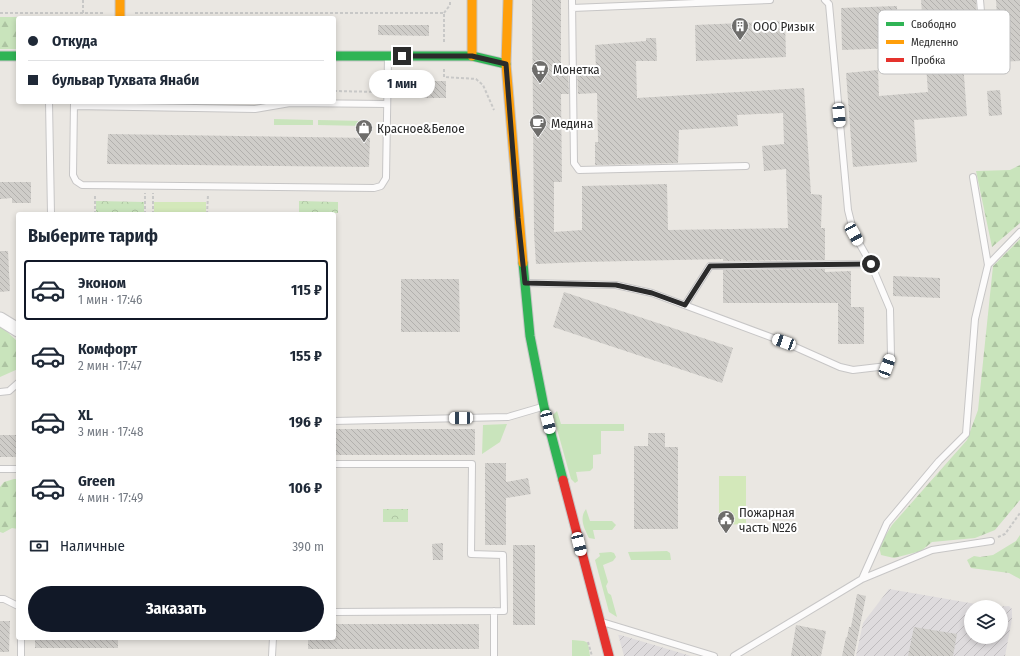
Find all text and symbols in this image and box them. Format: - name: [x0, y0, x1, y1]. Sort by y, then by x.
- legend: [878, 10, 1010, 74]
- building icon: ООО Ризык: [730, 16, 750, 41]
- text: Свободно: [911, 18, 956, 31]
- place label: ООО Ризык: [753, 19, 815, 34]
- text: Откуда: [52, 32, 97, 50]
- text: Медленно: [911, 36, 959, 49]
- route end: [393, 47, 411, 65]
- text: Пробка: [911, 54, 945, 67]
- supermarket icon: Монетка: [530, 59, 550, 84]
- place label: Монетка: [553, 62, 600, 77]
- callout: 1 мин: [369, 70, 435, 98]
- text: бульвар Тухвата Янаби: [52, 71, 199, 89]
- text: 1 мин: [387, 76, 417, 91]
- car: [832, 103, 846, 127]
- cafe icon: Медина: [528, 113, 548, 138]
- place label: Медина: [551, 116, 593, 131]
- shop icon: Красное&Белое: [354, 118, 374, 143]
- place label: Красное&Белое: [377, 121, 465, 136]
- car: [843, 221, 865, 247]
- text: Выберите тариф: [28, 225, 158, 247]
- route start: [862, 255, 880, 273]
- icon: car: [30, 272, 66, 308]
- text: Эконом: [78, 274, 126, 292]
- text: 115 ₽: [291, 281, 322, 299]
- text: 1 мин · 17:46: [78, 292, 143, 307]
- car: [771, 332, 797, 352]
- icon: car: [30, 338, 66, 374]
- text: Комфорт: [78, 340, 137, 358]
- text: 155 ₽: [290, 347, 322, 365]
- car: [877, 353, 897, 379]
- text: 2 мин · 17:47: [78, 358, 142, 373]
- icon: car: [30, 404, 66, 440]
- text: XL: [78, 406, 93, 424]
- car: [539, 409, 557, 435]
- car: [449, 412, 473, 424]
- text: 196 ₽: [289, 413, 322, 431]
- text: 3 мин · 17:48: [78, 424, 143, 439]
- icon: car: [30, 470, 66, 506]
- text: Green: [78, 472, 115, 490]
- text: 106 ₽: [288, 479, 322, 497]
- text: 4 мин · 17:49: [78, 490, 143, 505]
- place label: Пожарная часть №26: [739, 505, 797, 535]
- public building icon: Пожарная часть №26: [716, 509, 736, 534]
- car: [570, 531, 588, 557]
- icon: cash: [28, 535, 50, 557]
- text: Наличные: [60, 537, 125, 555]
- text: 390 m: [292, 539, 324, 554]
- button: Заказать: [28, 586, 324, 632]
- map controls: [964, 600, 1008, 644]
- button: layers: [964, 600, 1008, 644]

